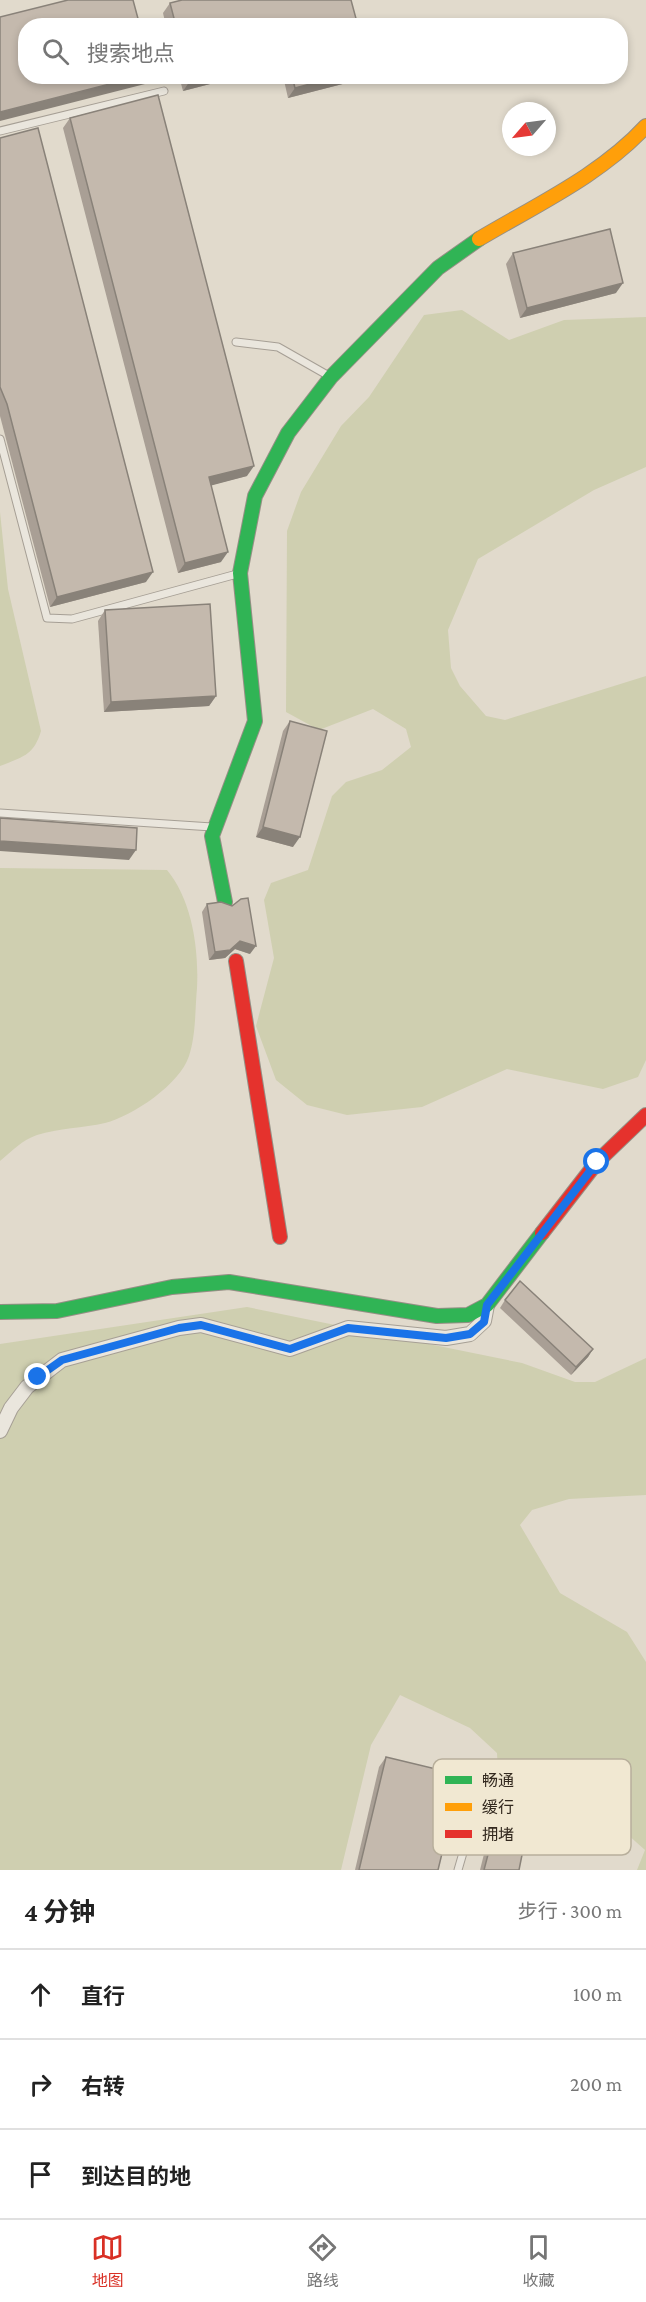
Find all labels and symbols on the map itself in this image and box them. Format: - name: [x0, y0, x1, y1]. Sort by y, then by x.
- north arrow: [502, 102, 556, 156]
- route start: [583, 1148, 609, 1174]
- route end: [24, 1363, 50, 1389]
- legend: [433, 1759, 631, 1855]
- text: 畅通: [482, 1772, 514, 1789]
- text: 缓行: [482, 1799, 514, 1816]
- text: 拥堵: [482, 1826, 514, 1843]

